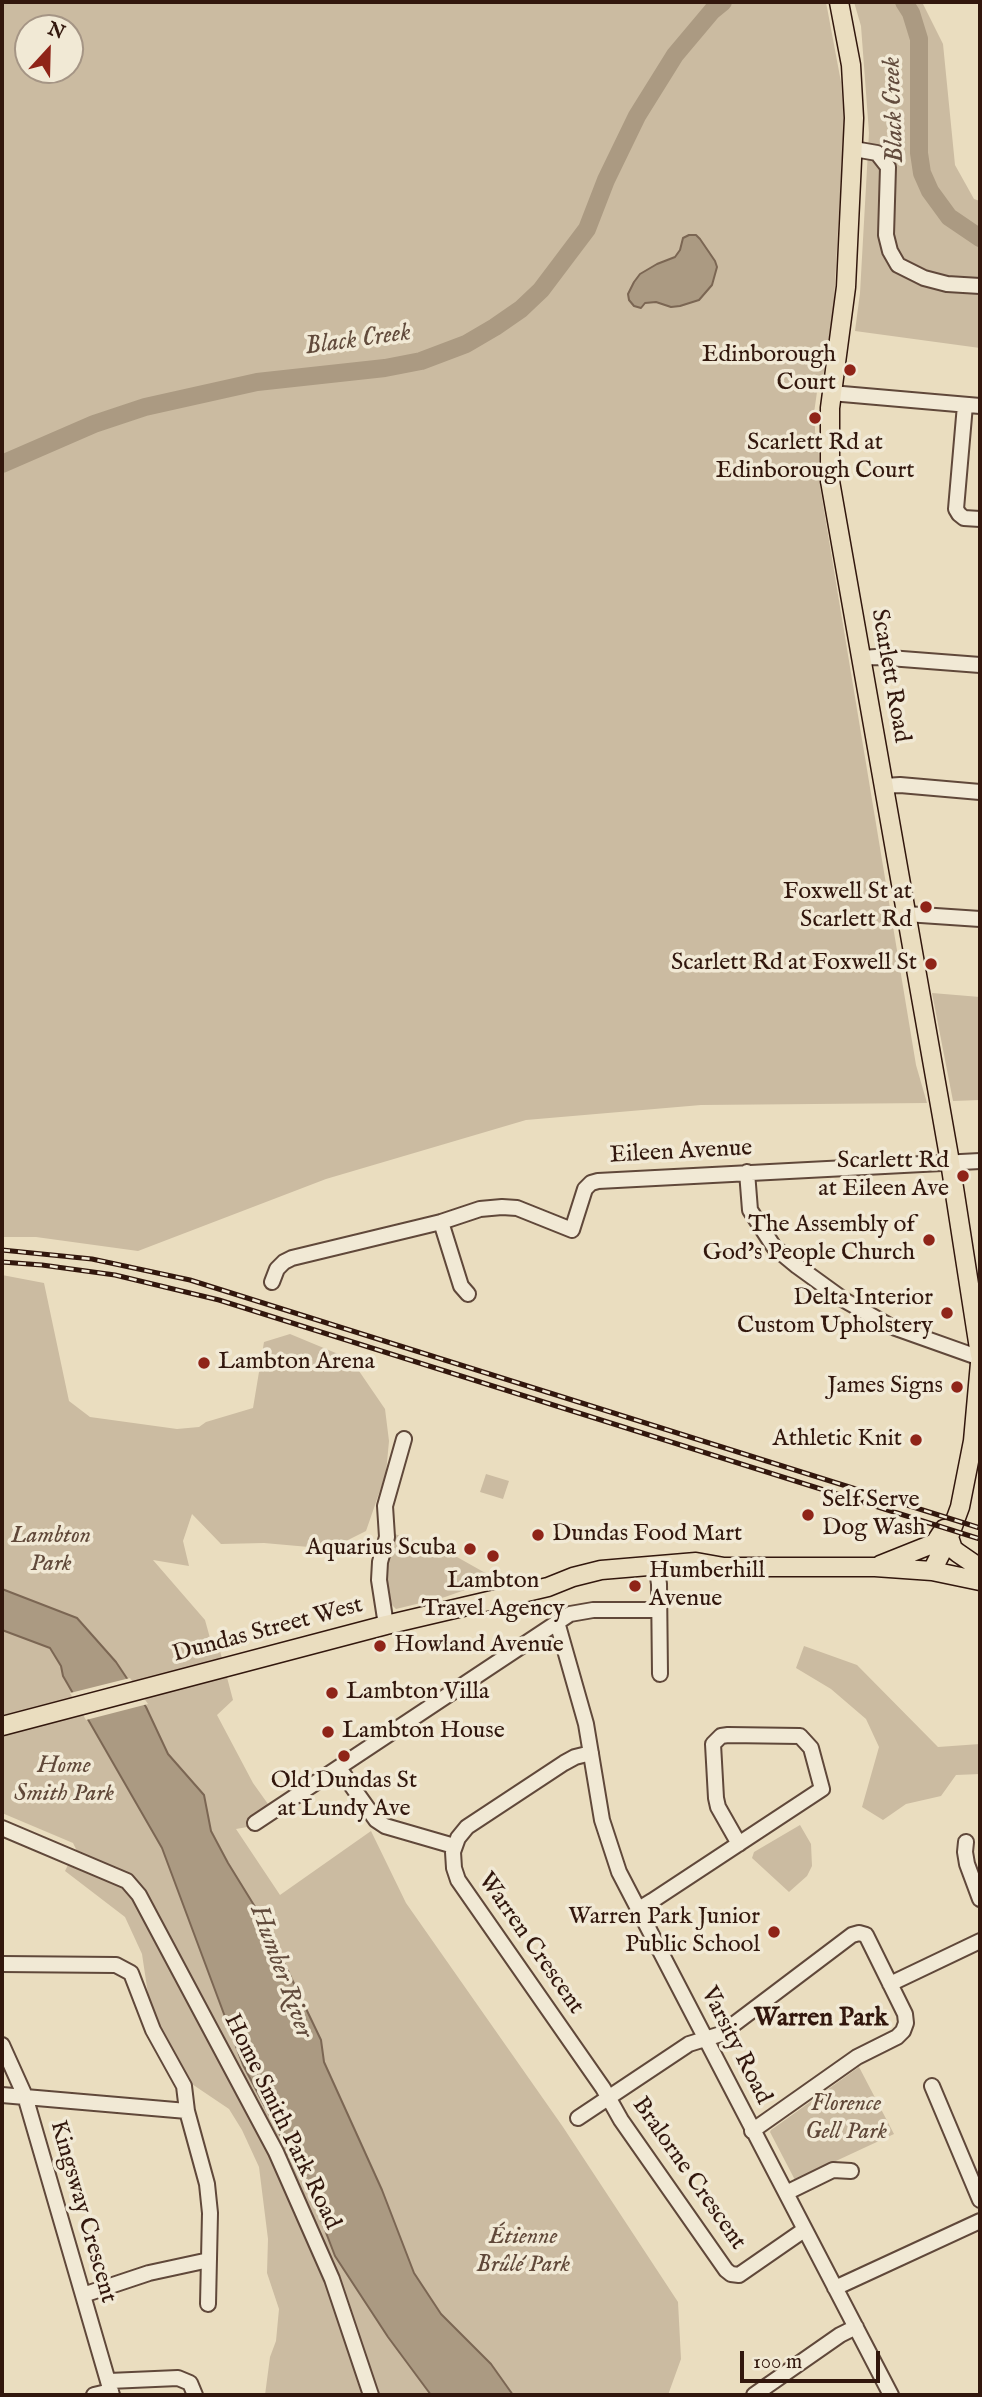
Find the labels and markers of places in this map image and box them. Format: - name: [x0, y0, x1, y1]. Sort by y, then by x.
- place label: Edinborough Court: [702, 342, 836, 398]
- marker: Edinborough Court: [842, 362, 858, 378]
- marker: Scarlett Rd at Edinborough Court: [807, 410, 823, 426]
- place label: Scarlett Rd at Edinborough Court: [716, 430, 914, 486]
- place label: Foxwell St at Scarlett Rd: [783, 879, 912, 935]
- marker: Foxwell St at Scarlett Rd: [918, 899, 934, 915]
- place label: Scarlett Rd at Foxwell St: [671, 950, 917, 978]
- marker: Scarlett Rd at Foxwell St: [923, 956, 939, 972]
- place label: Scarlett Rd at Eileen Ave: [818, 1148, 949, 1204]
- marker: Scarlett Rd at Eileen Ave: [955, 1168, 971, 1184]
- place label: The Assembly of God's People Church: [703, 1212, 915, 1268]
- marker: The Assembly of God's People Church: [921, 1232, 937, 1248]
- place label: Delta Interior Custom Upholstery: [737, 1285, 933, 1341]
- marker: Delta Interior Custom Upholstery: [939, 1305, 955, 1321]
- place label: Lambton Arena: [218, 1349, 375, 1377]
- marker: Lambton Arena: [196, 1355, 212, 1371]
- place label: James Signs: [827, 1373, 943, 1401]
- marker: James Signs: [949, 1379, 965, 1395]
- place label: Athletic Knit: [772, 1426, 902, 1454]
- marker: Athletic Knit: [908, 1432, 924, 1448]
- place label: Self Serve Dog Wash: [822, 1487, 925, 1543]
- marker: Self Serve Dog Wash: [800, 1507, 816, 1523]
- place label: Dundas Food Mart: [552, 1521, 742, 1549]
- marker: Dundas Food Mart: [530, 1527, 546, 1543]
- place label: Aquarius Scuba: [306, 1535, 456, 1563]
- marker: Aquarius Scuba: [462, 1541, 478, 1557]
- marker: Lambton Travel Agency: [485, 1548, 501, 1564]
- place label: Humberhill Avenue: [649, 1558, 765, 1614]
- place label: Lambton Travel Agency: [421, 1568, 565, 1624]
- marker: Humberhill Avenue: [627, 1578, 643, 1594]
- place label: Howland Avenue: [394, 1632, 564, 1660]
- marker: Howland Avenue: [372, 1638, 388, 1654]
- place label: Lambton Villa: [346, 1679, 489, 1707]
- marker: Lambton Villa: [324, 1685, 340, 1701]
- place label: Lambton House: [342, 1718, 505, 1746]
- marker: Lambton House: [320, 1724, 336, 1740]
- marker: Old Dundas St at Lundy Ave: [336, 1748, 352, 1764]
- place label: Old Dundas St at Lundy Ave: [271, 1768, 417, 1824]
- place label: Warren Park Junior Public School: [568, 1904, 760, 1960]
- marker: Warren Park Junior Public School: [766, 1924, 782, 1940]

